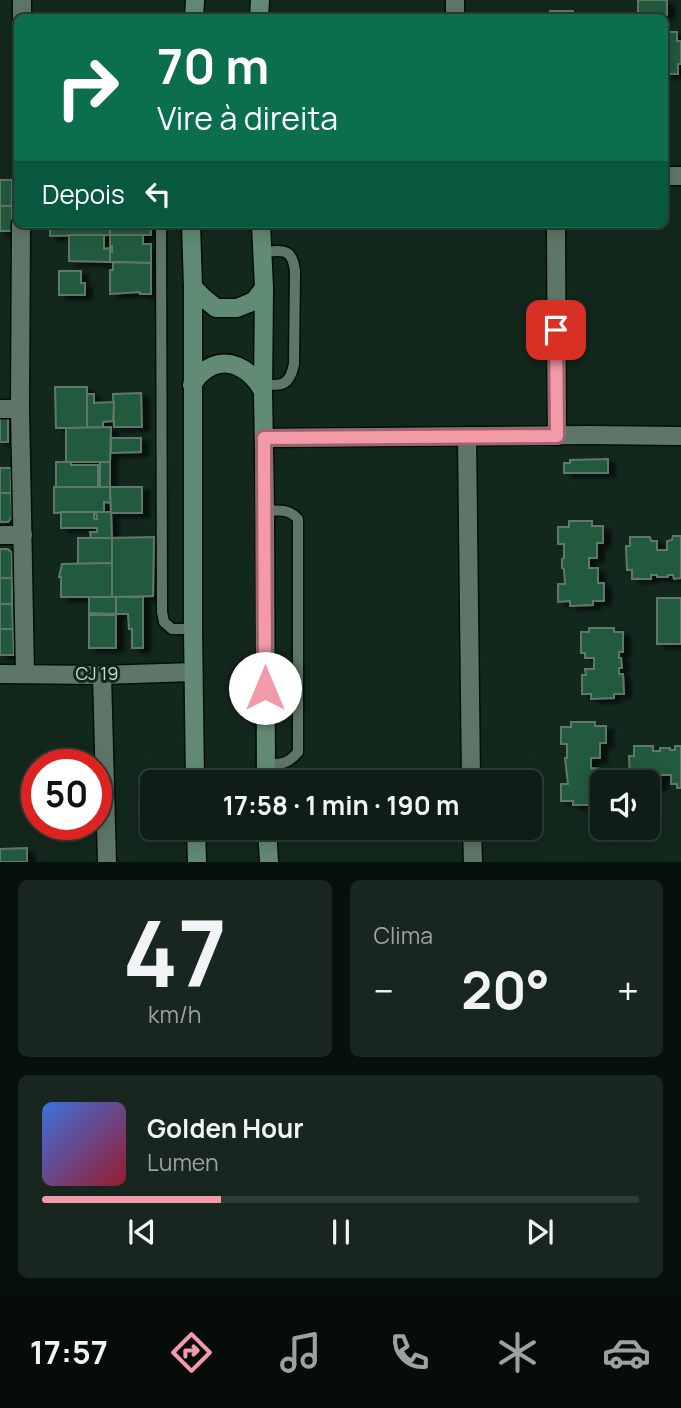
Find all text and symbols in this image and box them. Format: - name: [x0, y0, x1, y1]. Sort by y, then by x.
- text: 70 m: [157, 32, 269, 99]
- icon: right: [42, 42, 133, 133]
- text: Vire à direita: [157, 96, 338, 140]
- icon: left: [139, 175, 177, 213]
- text: Depois: [42, 176, 125, 212]
- pin: [526, 300, 586, 360]
- icon: arrive: [537, 311, 575, 349]
- position arrow: [228, 651, 302, 725]
- street label: CJ 19: [75, 661, 119, 685]
- speed limit sign: 50: [21, 749, 112, 840]
- map controls: [590, 770, 660, 840]
- button: sound: [590, 770, 660, 840]
- text: 17:58 · 1 min · 190 m: [223, 787, 459, 823]
- text: 47: [123, 890, 227, 1014]
- text: Clima: [374, 919, 433, 951]
- text: 20°: [461, 954, 550, 1025]
- text: −: [374, 964, 394, 1016]
- text: +: [617, 964, 639, 1016]
- text: km/h: [148, 998, 202, 1030]
- text: Golden Hour: [147, 1110, 304, 1146]
- text: Lumen: [147, 1146, 219, 1178]
- icon: previous: [123, 1213, 161, 1251]
- icon: pause: [322, 1213, 360, 1251]
- icon: next: [521, 1213, 559, 1251]
- icon: directions: [167, 1328, 216, 1377]
- icon: music: [276, 1328, 325, 1377]
- icon: phone: [385, 1328, 434, 1377]
- icon: climate: [493, 1328, 542, 1377]
- icon: car: [602, 1328, 651, 1377]
- text: 17:57: [30, 1330, 108, 1374]

